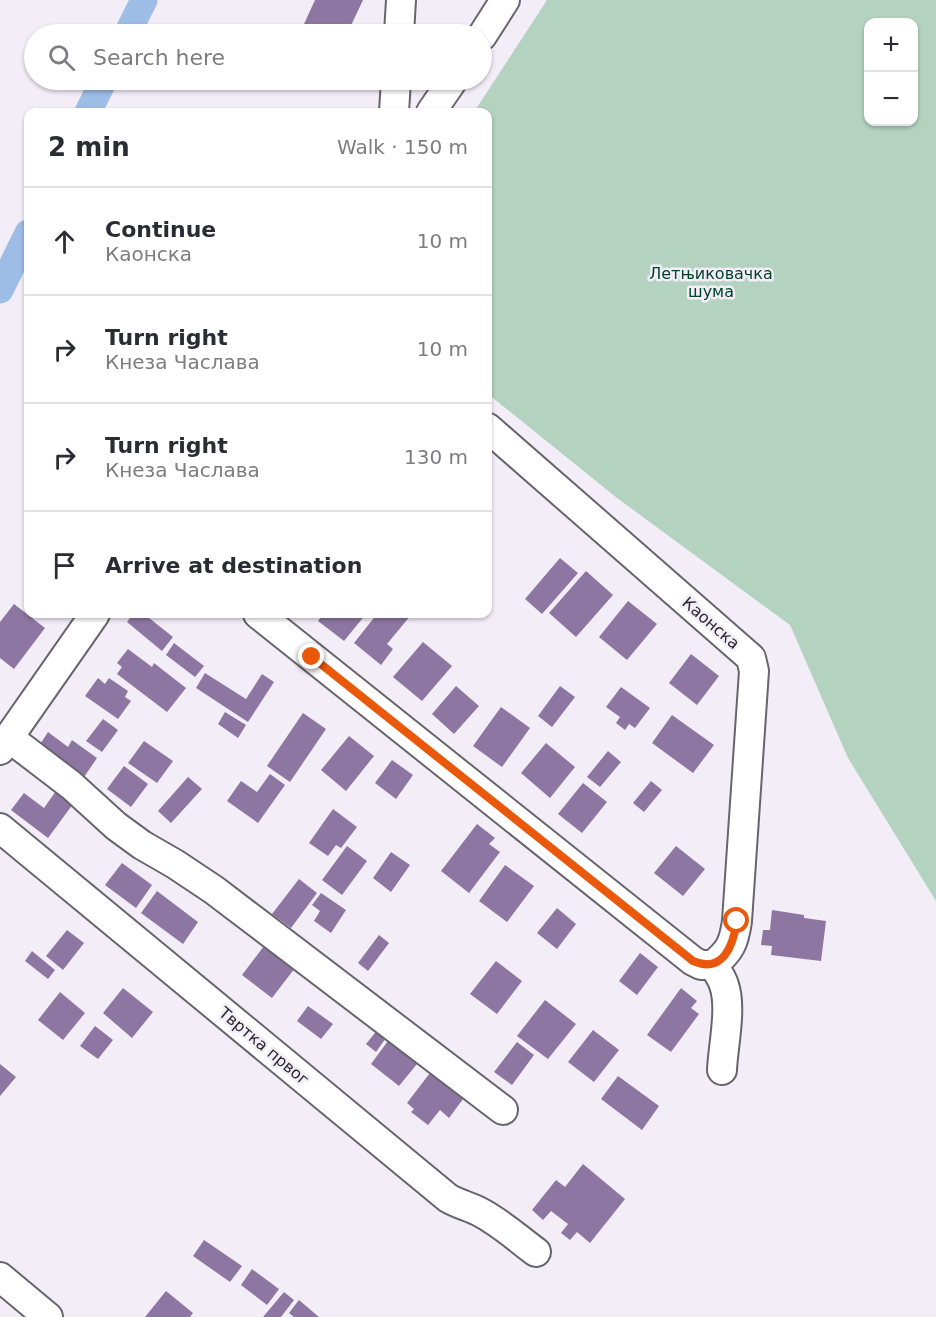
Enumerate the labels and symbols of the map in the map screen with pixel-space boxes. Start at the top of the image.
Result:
park label: Летњиковачка шума [649,264,773,301]
street label: Каонска [678,593,744,653]
route end [298,643,324,669]
route start [723,907,749,933]
street label: Твртка првог [214,1002,313,1089]

